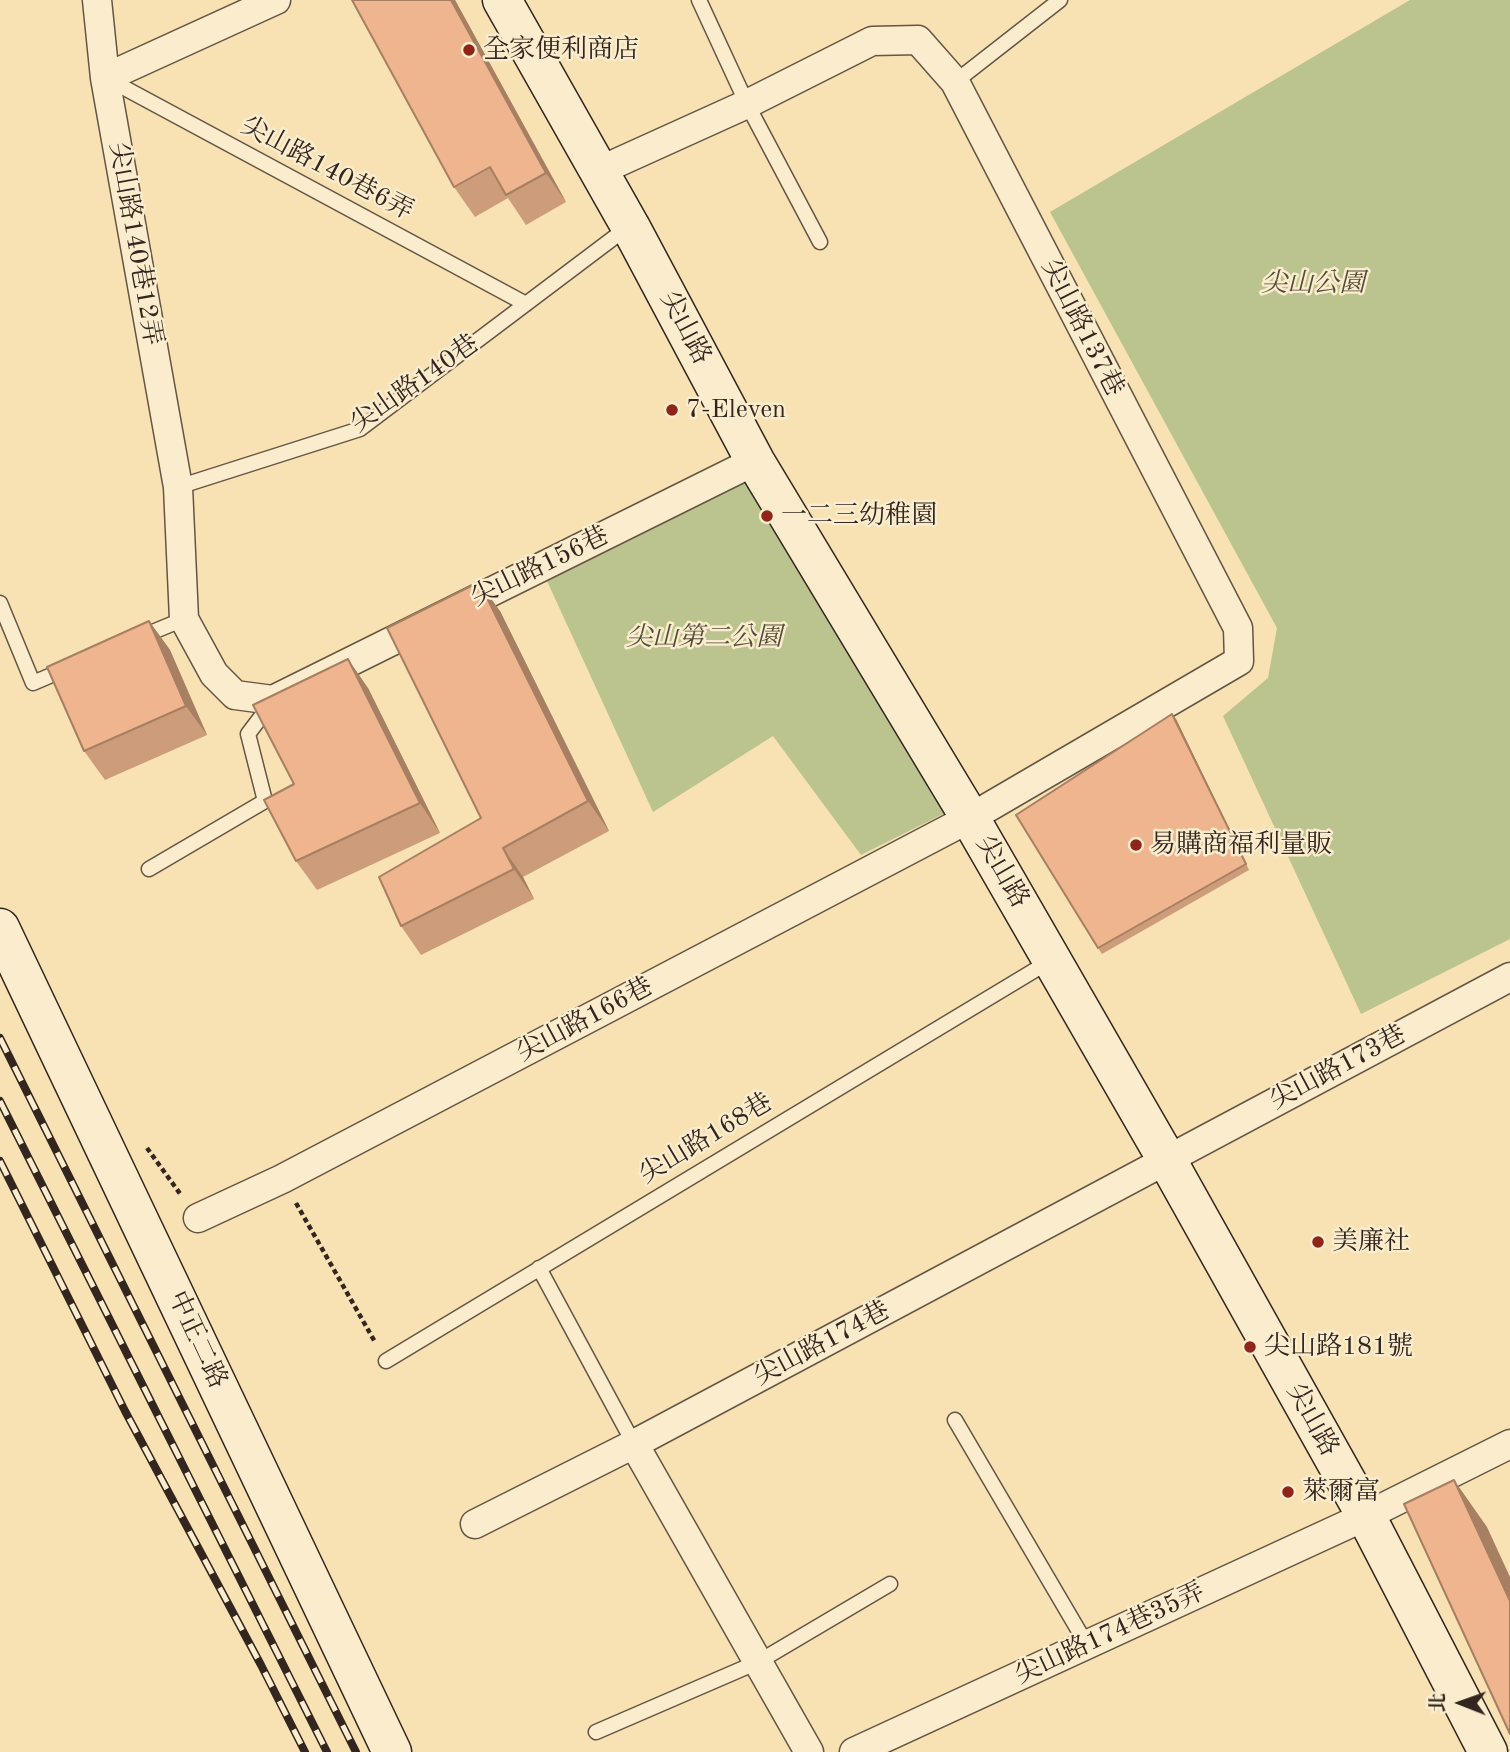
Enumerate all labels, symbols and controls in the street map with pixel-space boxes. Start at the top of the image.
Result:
place label: 全家便利商店 [483,34,639,66]
marker: 全家便利商店 [461,42,477,58]
street label: 尖山路140巷6弄 [236,111,418,227]
street label: 尖山路140巷12弄 [102,140,168,348]
street label: 尖山路137巷 [1034,254,1130,402]
park label: 尖山公園 [1261,268,1365,300]
street label: 尖山路 [653,286,717,370]
street label: 尖山路140巷 [345,328,485,440]
place label: 7-Eleven [686,394,786,426]
marker: 7-Eleven [664,402,680,418]
place label: 一二三幼稚園 [781,500,937,532]
marker: 一二三幼稚園 [759,508,775,524]
street label: 尖山路156巷 [466,520,614,614]
park label: 尖山第二公園 [626,622,782,654]
place label: 易購商福利量販 [1150,829,1332,861]
street label: 尖山路 [969,830,1035,914]
marker: 易購商福利量販 [1128,837,1144,853]
street label: 尖山路166巷 [512,971,658,1069]
street label: 尖山路173巷 [1265,1019,1411,1117]
street label: 尖山路168巷 [634,1087,778,1191]
place label: 美廉社 [1332,1226,1410,1258]
marker: 美廉社 [1310,1234,1326,1250]
street label: 中正二路 [161,1286,233,1394]
street label: 尖山路174巷 [749,1295,895,1393]
place label: 尖山路181號 [1264,1331,1413,1363]
marker: 尖山路181號 [1242,1339,1258,1355]
street label: 尖山路 [1279,1378,1345,1462]
place label: 萊爾富 [1302,1476,1380,1508]
marker: 萊爾富 [1280,1484,1296,1500]
street label: 尖山路174巷35弄 [1010,1576,1210,1692]
north arrow [1426,1668,1496,1738]
text: 北 [1430,1693,1449,1712]

